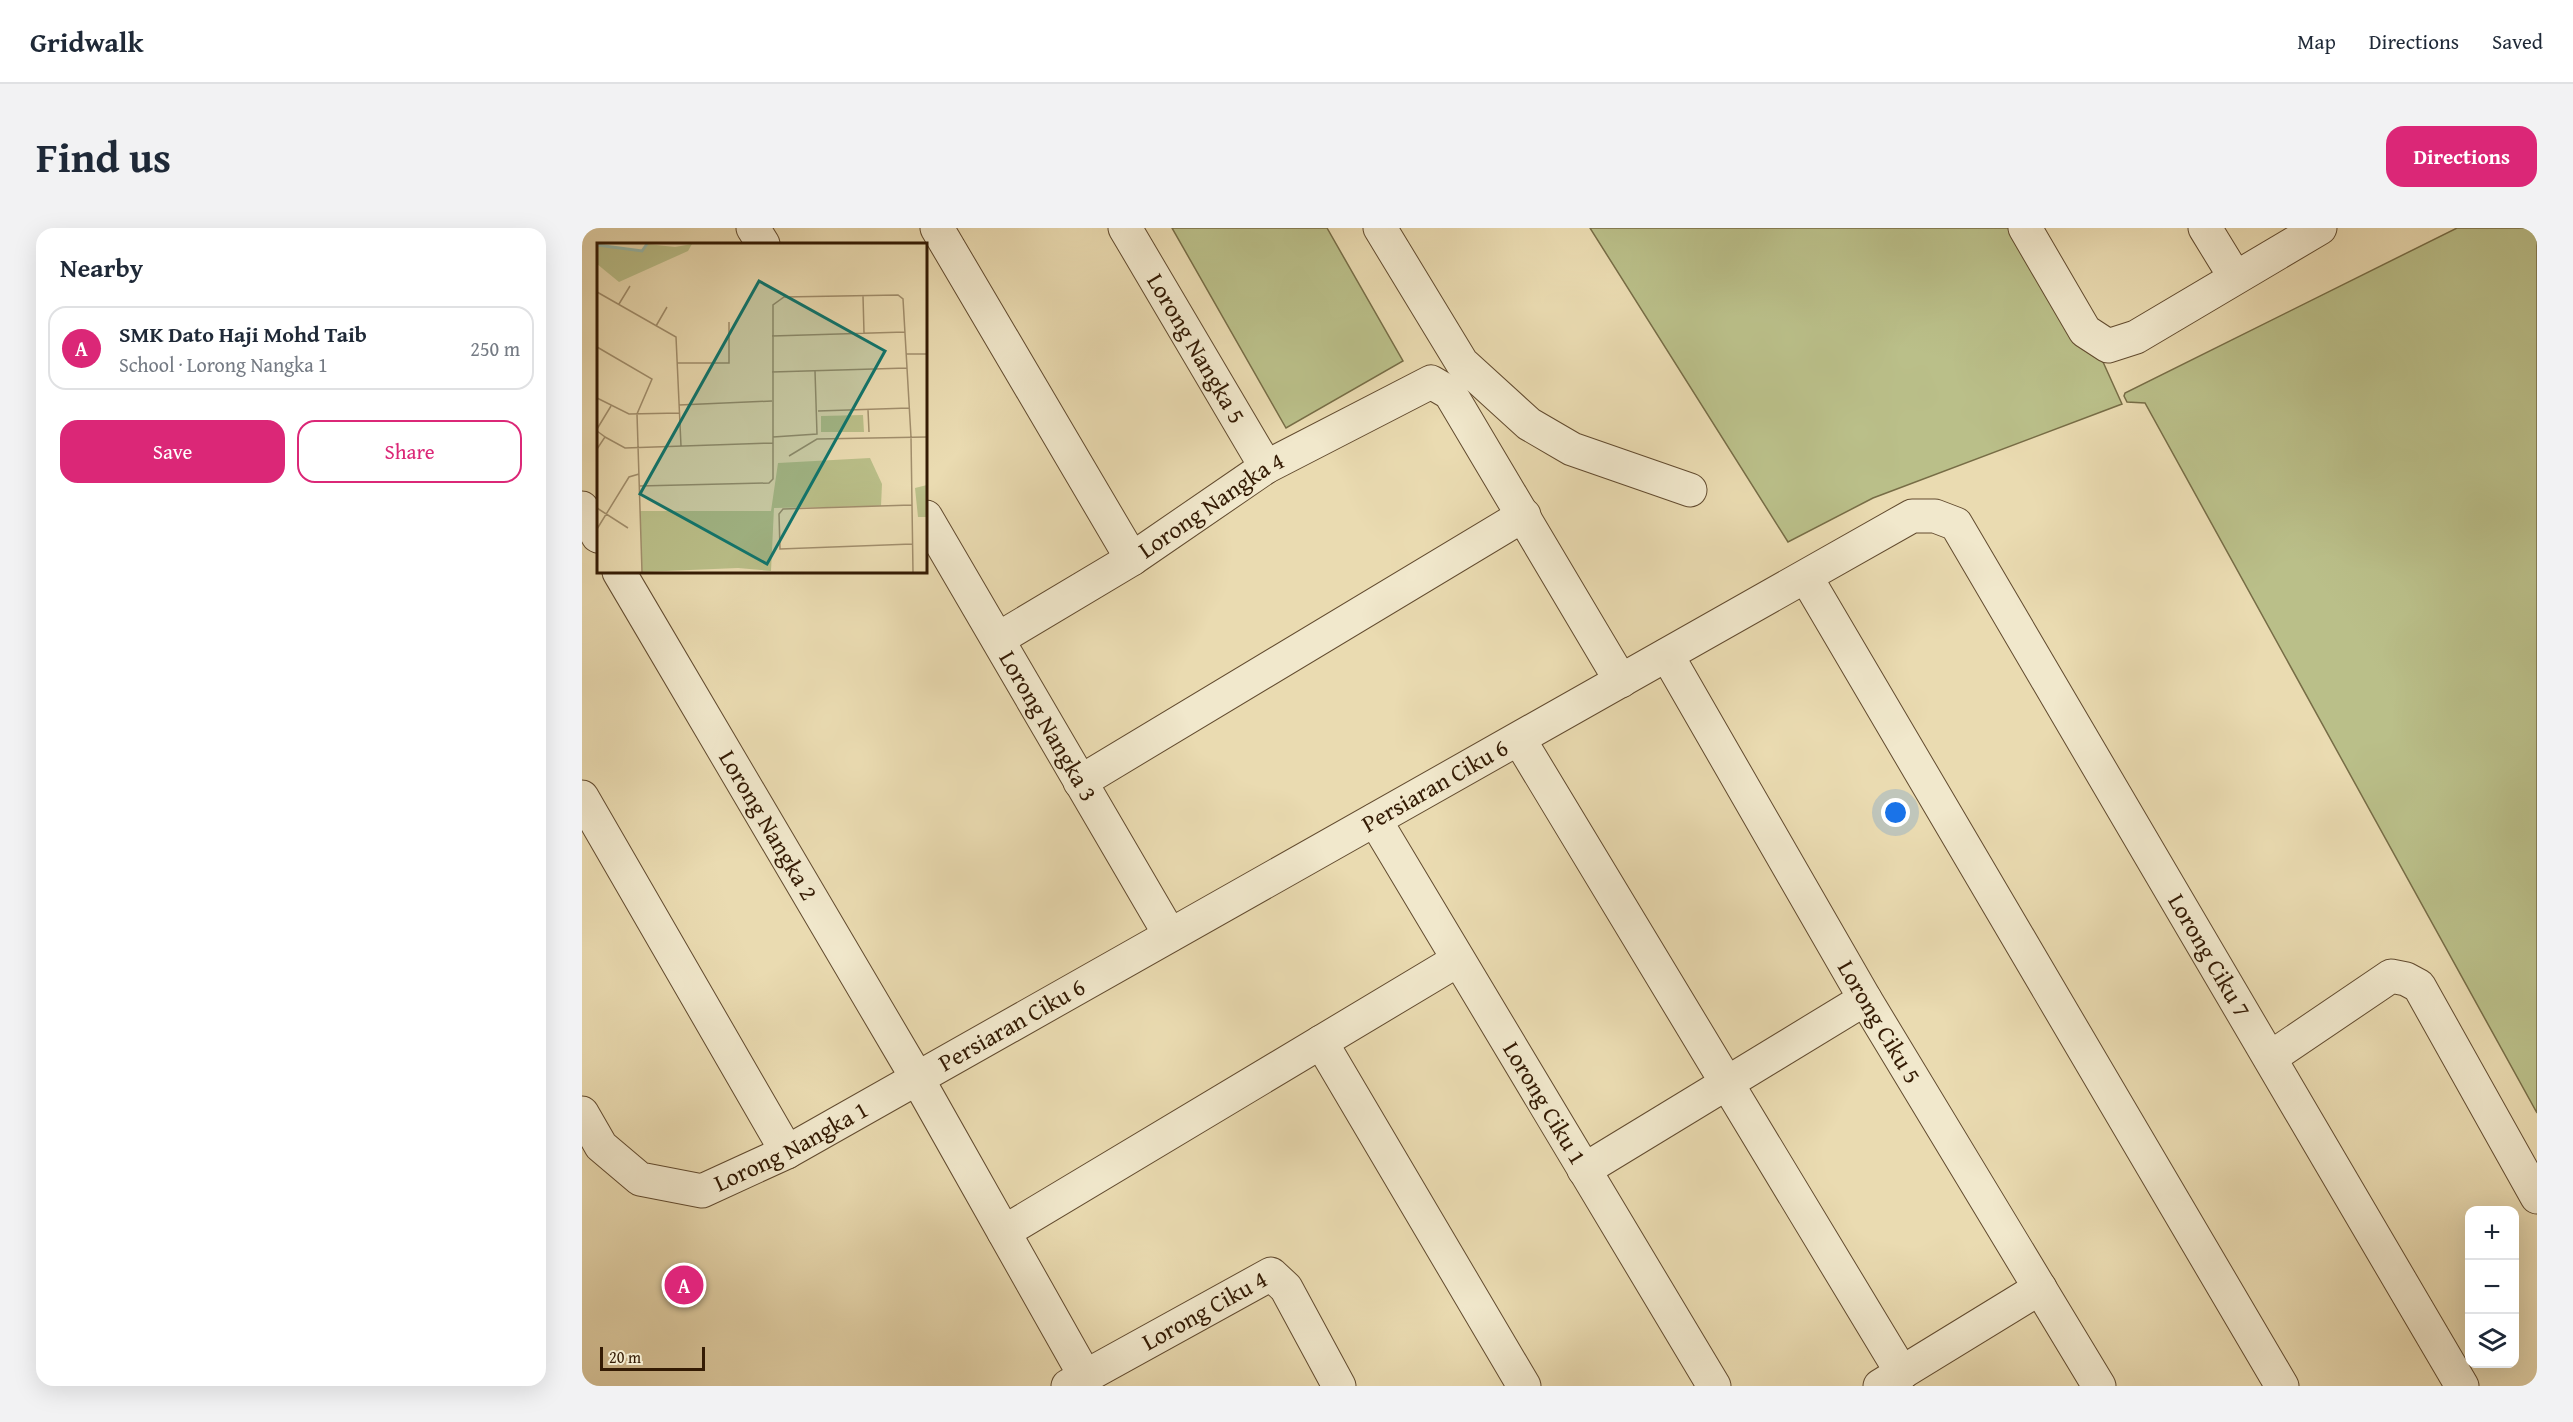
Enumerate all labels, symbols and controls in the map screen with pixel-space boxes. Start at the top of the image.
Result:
text: Gridwalk [30,21,143,62]
text: Map [2297,26,2336,57]
text: Directions [2369,26,2459,57]
text: Saved [2492,26,2543,57]
text: Find us [36,126,171,187]
button: Directions [2386,126,2537,187]
inset map [597,243,927,573]
text: Nearby [60,248,143,287]
street label: Lorong Nangka 5 [1138,267,1255,430]
text: SMK Dato Haji Mohd Taib [119,318,367,350]
text: A [75,334,88,363]
text: 250 m [470,334,520,363]
text: School · Lorong Nangka 1 [119,350,328,379]
button: Save [60,420,285,483]
button: Share [297,420,522,483]
street label: Lorong Nangka 4 [1131,443,1290,567]
street label: Lorong Nangka 3 [991,644,1106,808]
street label: Persiaran Ciku 6 [1355,730,1514,841]
street label: Lorong Nangka 2 [711,743,827,907]
your location [1881,798,1910,827]
street label: Lorong Ciku 7 [2160,887,2260,1024]
street label: Lorong Ciku 5 [1829,954,1930,1090]
street label: Persiaran Ciku 6 [932,969,1091,1080]
street label: Lorong Ciku 1 [1494,1035,1596,1171]
street label: Lorong Nangka 1 [708,1092,874,1200]
map controls [2465,1206,2519,1368]
button: + [2465,1206,2519,1260]
button: − [2465,1260,2519,1314]
street label: Lorong Ciku 4 [1135,1261,1273,1359]
pin: A [664,1262,704,1308]
button: layers [2465,1314,2519,1368]
scale bar [600,1344,705,1372]
text: 20 m [609,1345,641,1369]

